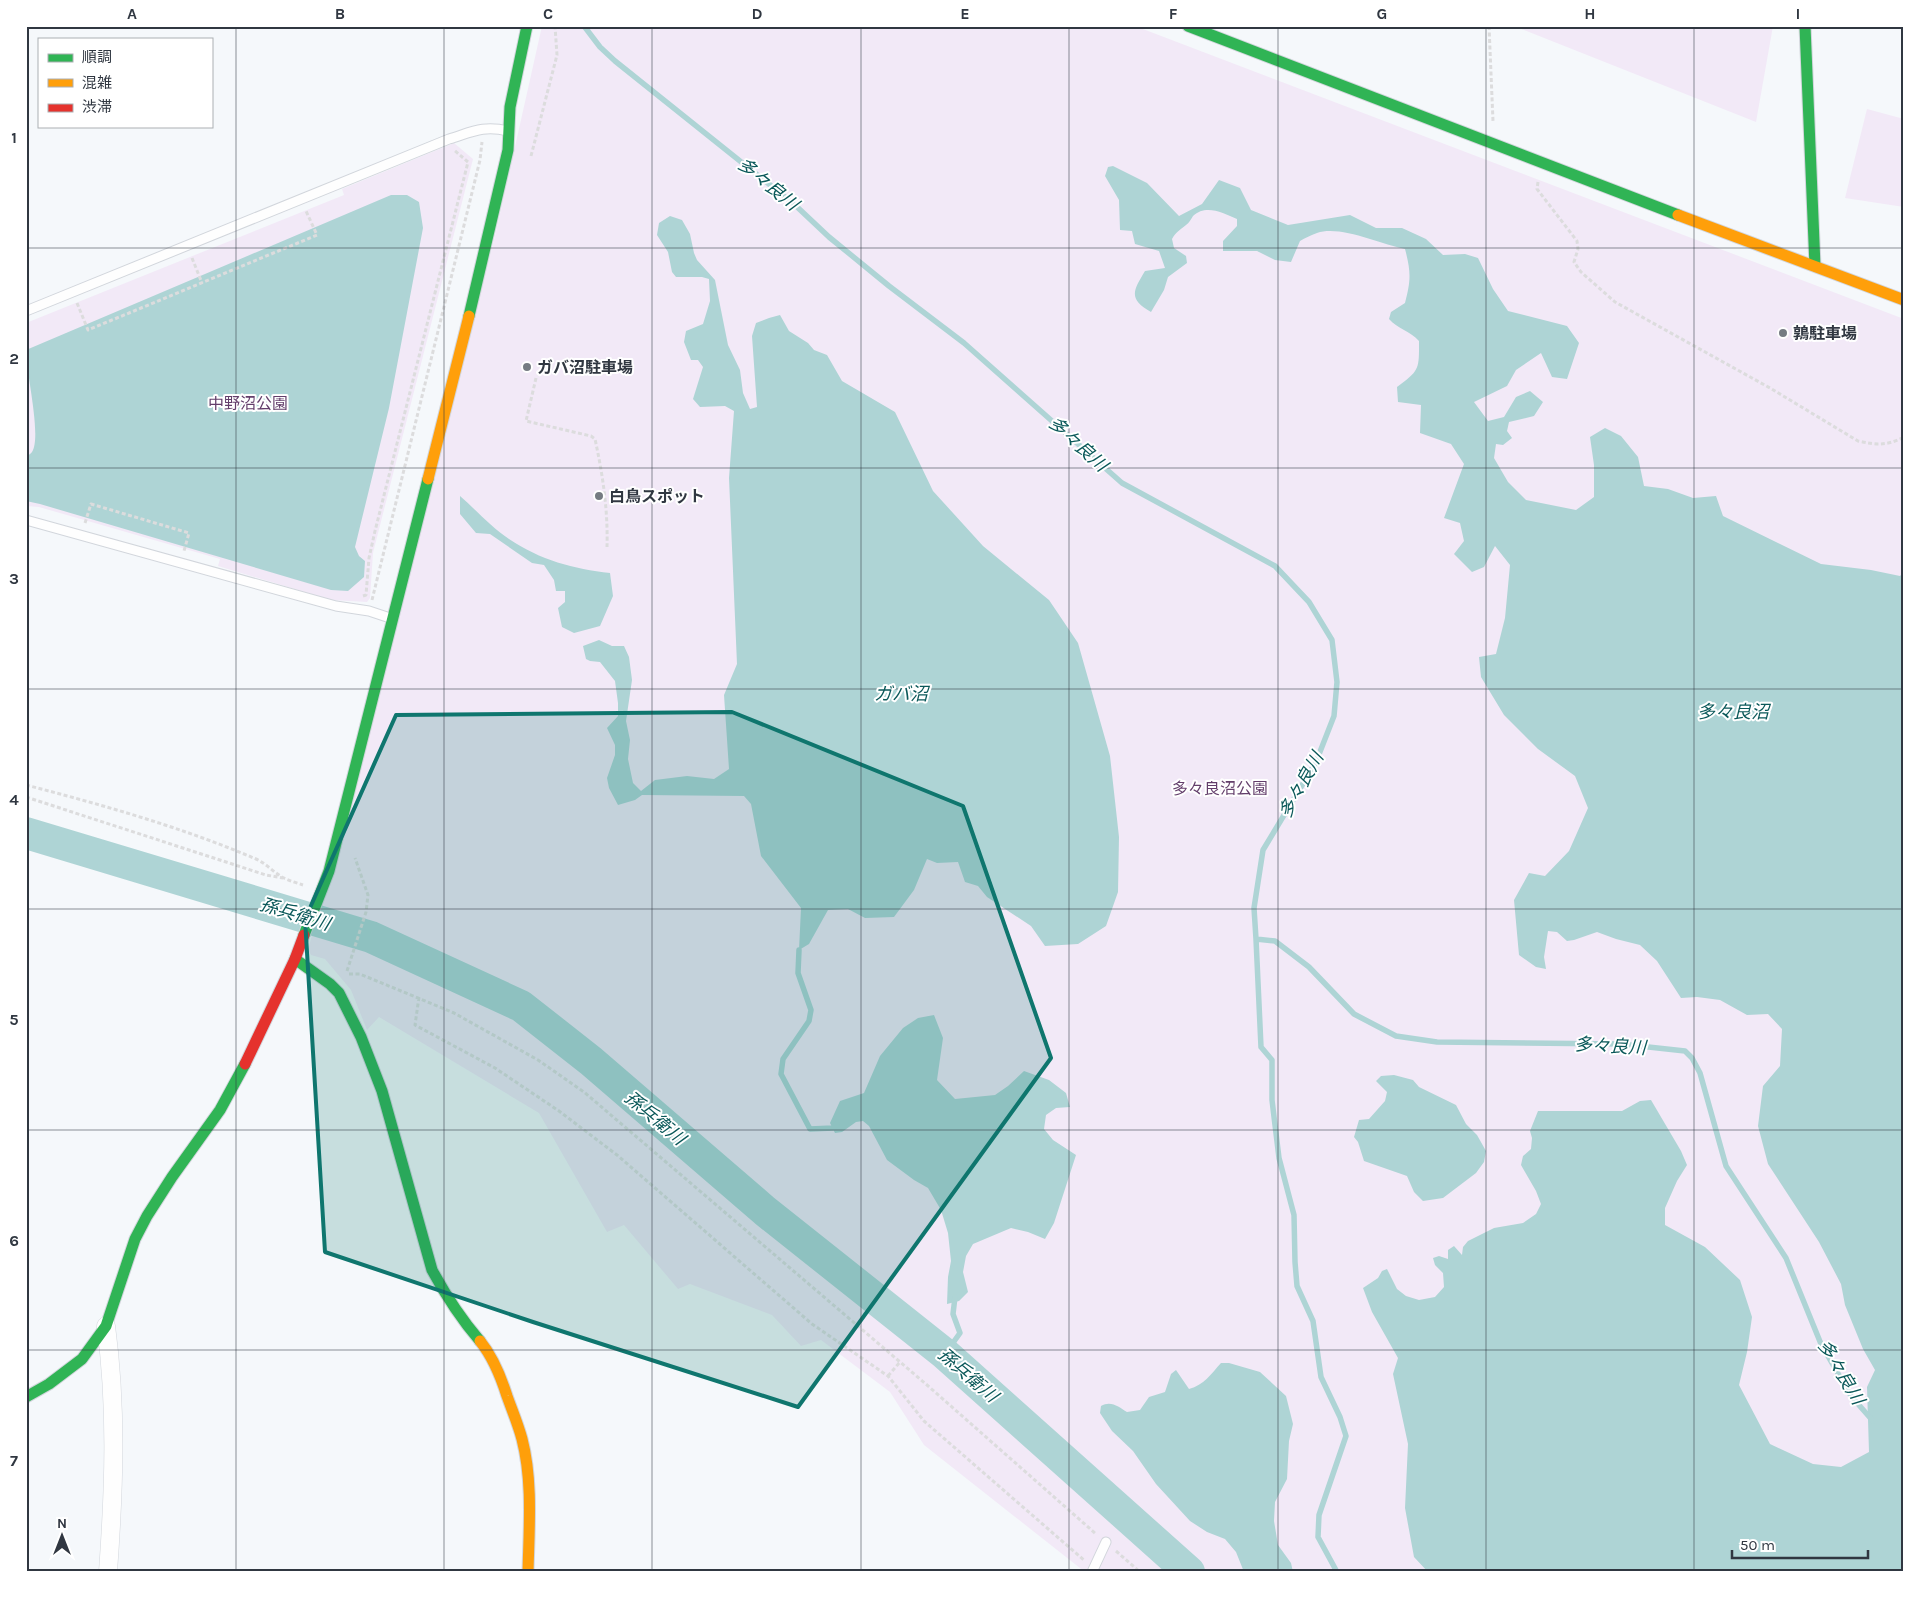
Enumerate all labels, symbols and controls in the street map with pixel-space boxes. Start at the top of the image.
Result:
text: A [127,4,137,23]
text: B [335,4,345,23]
text: C [543,4,553,23]
text: D [752,4,763,23]
text: E [960,4,970,23]
text: F [1169,4,1178,23]
text: G [1377,4,1387,23]
text: H [1584,4,1596,23]
text: I [1796,4,1800,23]
legend [38,38,212,128]
text: 順調 [82,48,112,66]
text: 混雑 [82,74,112,92]
text: 渋滞 [82,98,112,116]
text: 1 [11,128,17,147]
water label: 多々良川 [733,153,804,216]
place label: 鶉駐車場 [1793,324,1857,343]
marker: 鶉駐車場 [1777,327,1789,339]
text: 2 [9,349,19,368]
place label: ガバ沼駐車場 [537,358,633,377]
marker: ガバ沼駐車場 [521,361,533,373]
park label: 中野沼公園 [208,394,288,413]
water label: 多々良川 [1044,412,1114,478]
place label: 白鳥スポット [609,487,705,506]
marker: 白鳥スポット [593,490,605,502]
text: 3 [9,569,19,588]
water label: ガバ沼 [874,683,931,705]
water label: 多々良沼 [1697,701,1772,723]
water label: 多々良川 [1274,746,1329,822]
park label: 多々良沼公園 [1172,779,1268,798]
text: 4 [9,790,19,809]
water label: 孫兵衛川 [257,893,335,936]
text: 5 [9,1010,19,1029]
water label: 多々良川 [1573,1033,1649,1059]
water label: 孫兵衛川 [620,1086,691,1151]
text: 6 [9,1231,19,1250]
water label: 多々良川 [1813,1335,1870,1410]
water label: 孫兵衛川 [934,1343,1004,1408]
text: 7 [10,1451,18,1470]
north arrow [38,1510,88,1560]
text: N [57,1515,67,1532]
scale bar [1732,1528,1869,1560]
text: 50 m [1740,1536,1775,1554]

